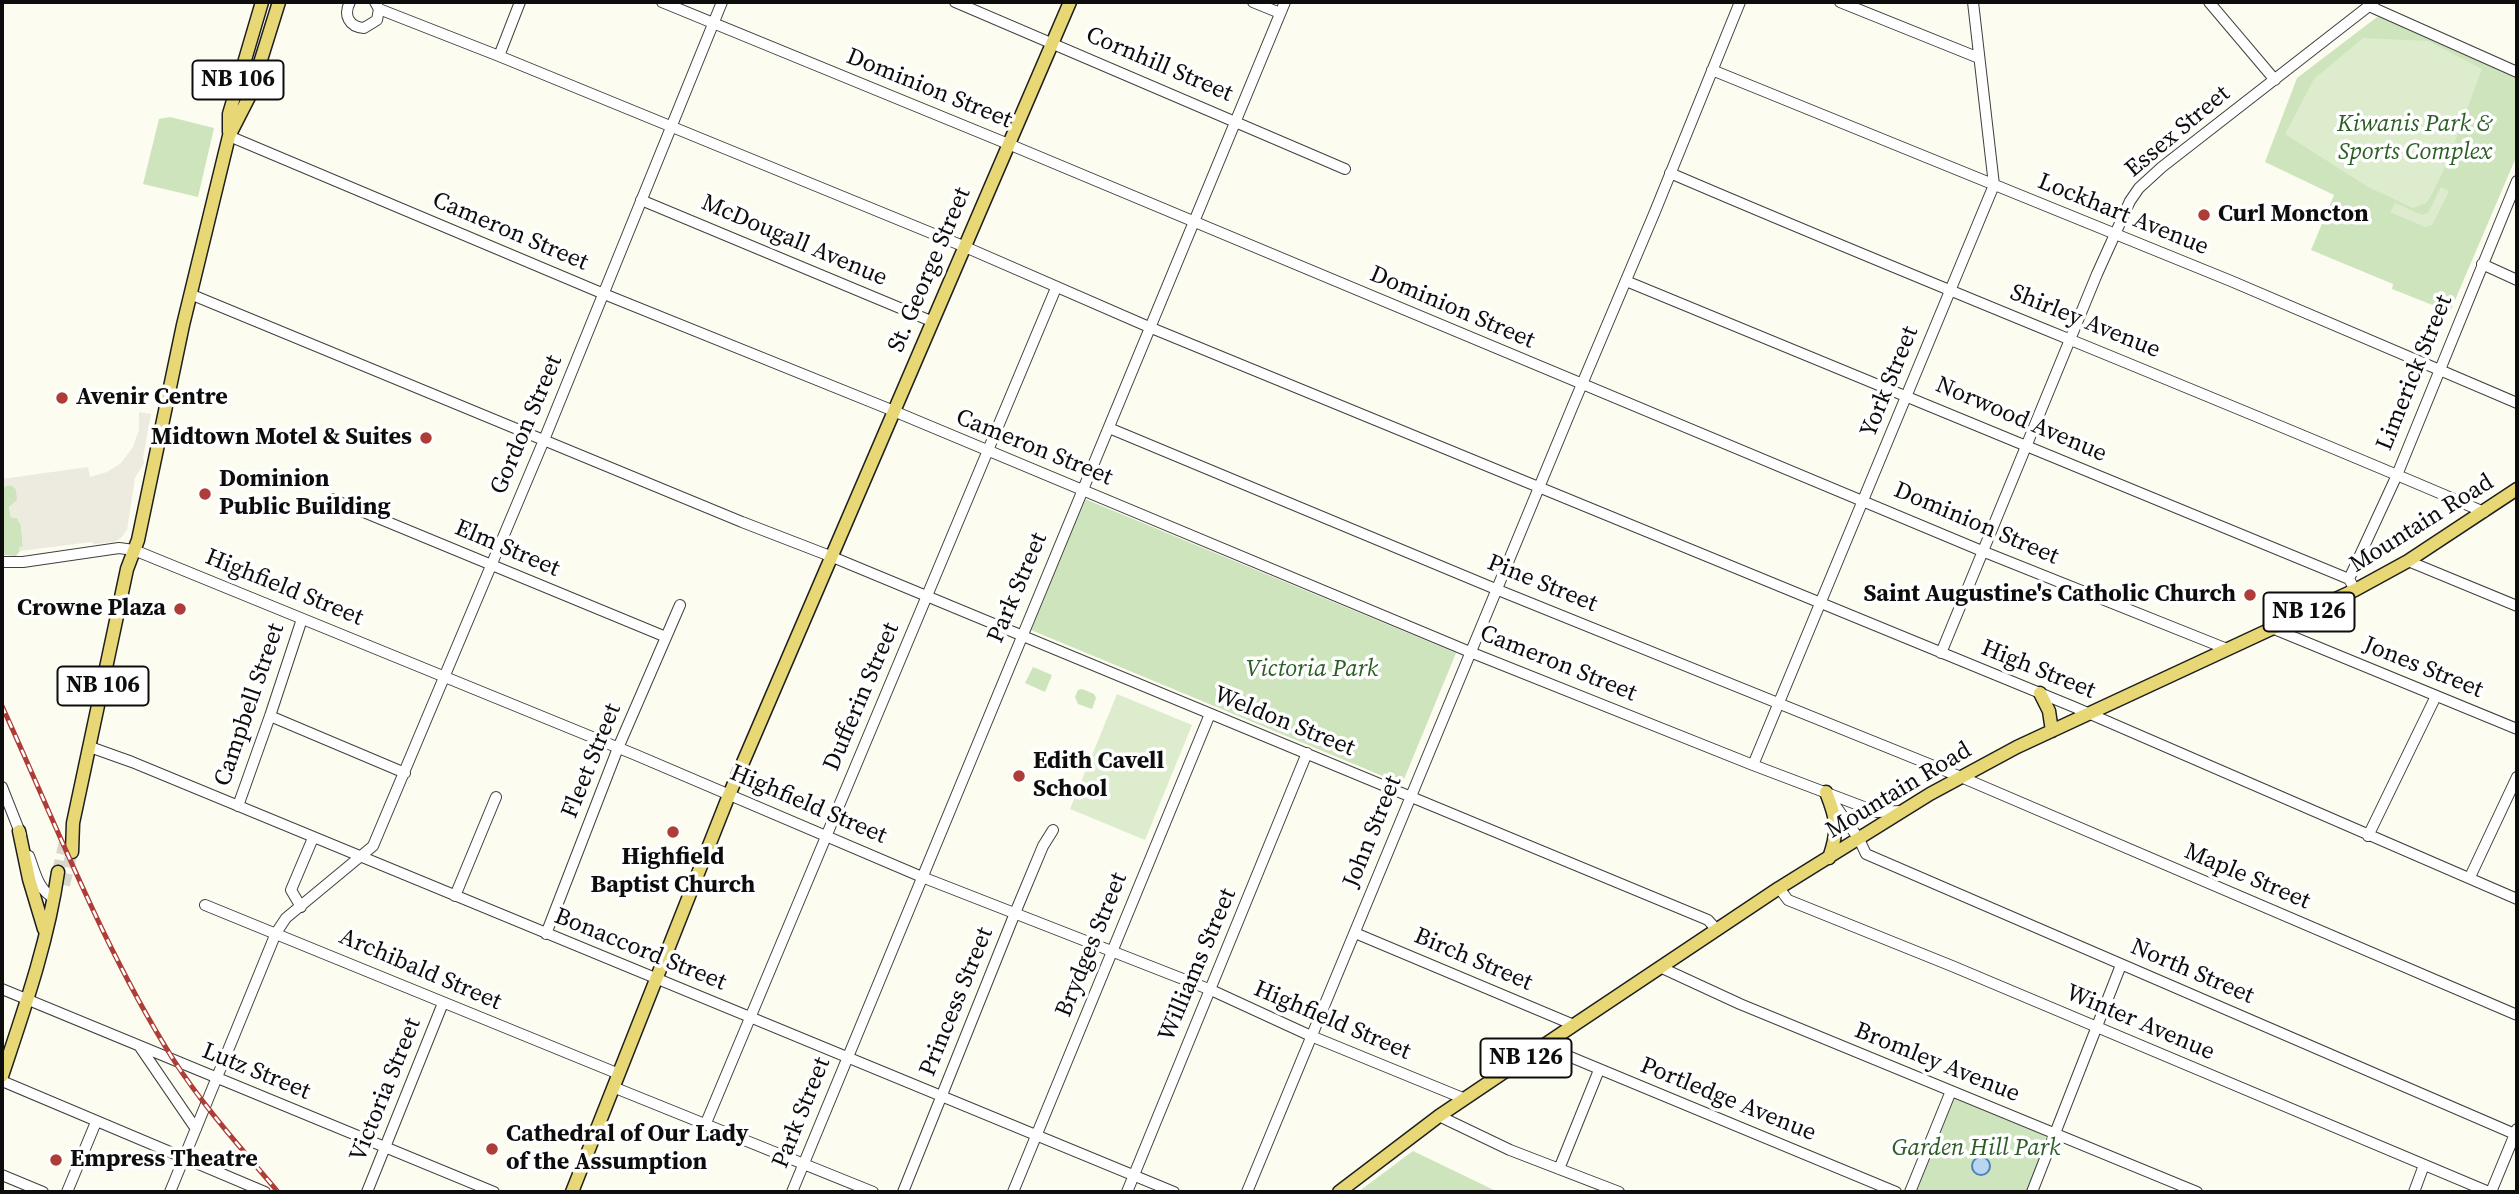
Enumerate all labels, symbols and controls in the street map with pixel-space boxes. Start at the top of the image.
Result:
street label: Cornhill Street [1081,21,1237,109]
street label: Dominion Street [842,43,1016,135]
road number: NB 106 [192,60,284,100]
street label: Essex Street [2120,80,2236,184]
park label: Kiwanis Park & Sports Complex [2337,111,2493,167]
street label: Lockhart Avenue [2034,168,2212,262]
street label: St. George Street [882,183,978,357]
street label: Cameron Street [428,186,592,278]
street label: McDougall Avenue [697,189,891,293]
place label: Curl Moncton [2218,201,2369,229]
marker: Curl Moncton [2196,207,2212,223]
street label: Dominion Street [1365,260,1539,356]
street label: Shirley Avenue [2006,279,2164,365]
street label: Limerick Street [2371,291,2459,455]
street label: York Street [1855,322,1925,442]
street label: Gordon Street [485,351,569,499]
street label: Norwood Avenue [1931,371,2111,469]
place label: Avenir Centre [76,384,228,412]
marker: Avenir Centre [54,390,70,406]
street label: Cameron Street [951,403,1117,493]
place label: Midtown Motel & Suites [151,424,412,452]
marker: Midtown Motel & Suites [418,430,434,446]
place label: Dominion Public Building [219,466,390,522]
street label: Mountain Road [2345,468,2499,580]
street label: Dominion Street [1889,476,2063,572]
marker: Dominion Public Building [197,486,213,502]
street label: Elm Street [450,514,564,584]
street label: Park Street [982,529,1054,647]
street label: Highfield Street [201,543,367,633]
street label: Pine Street [1483,549,1601,619]
place label: Saint Augustine's Catholic Church [1863,581,2236,609]
marker: Saint Augustine's Catholic Church [2242,587,2258,603]
road number: NB 126 [2264,592,2354,632]
place label: Crowne Plaza [17,595,166,623]
marker: Crowne Plaza [172,601,188,617]
street label: Dufferin Street [818,619,906,775]
street label: Cameron Street [1475,619,1641,709]
street label: Campbell Street [209,620,291,790]
street label: Jones Street [2359,631,2487,705]
street label: High Street [1977,634,2099,706]
park label: Victoria Park [1246,656,1378,684]
road number: NB 106 [57,666,148,706]
street label: Weldon Street [1209,681,1359,763]
street label: Fleet Street [556,700,628,822]
street label: Mountain Road [1821,736,1977,846]
place label: Edith Cavell School [1033,748,1164,804]
street label: Highfield Street [725,759,891,851]
marker: Edith Cavell School [1011,768,1027,784]
street label: John Street [1338,772,1408,892]
marker: Highfield Baptist Church [665,824,681,840]
street label: Maple Street [2180,838,2314,916]
place label: Highfield Baptist Church [591,844,755,900]
street label: Brydges Street [1050,869,1134,1021]
street label: Williams Street [1153,884,1243,1046]
street label: Bonaccord Street [550,902,730,998]
street label: Birch Street [1410,922,1536,998]
street label: Archibald Street [335,923,505,1017]
street label: Princess Street [914,923,1000,1081]
street label: North Street [2126,933,2258,1011]
street label: Highfield Street [1249,975,1415,1067]
street label: Winter Avenue [2061,979,2219,1067]
street label: Victoria Street [344,1014,428,1166]
street label: Bromley Avenue [1850,1017,2024,1109]
street label: Lutz Street [198,1037,314,1107]
road number: NB 126 [1480,1038,1572,1078]
street label: Portledge Avenue [1636,1052,1820,1148]
street label: Park Street [767,1053,837,1173]
place label: Cathedral of Our Lady of the Assumption [506,1121,749,1177]
park label: Garden Hill Park [1892,1135,2060,1163]
marker: Cathedral of Our Lady of the Assumption [484,1141,500,1157]
place label: Empress Theatre [70,1146,258,1174]
marker: Empress Theatre [48,1152,64,1168]

